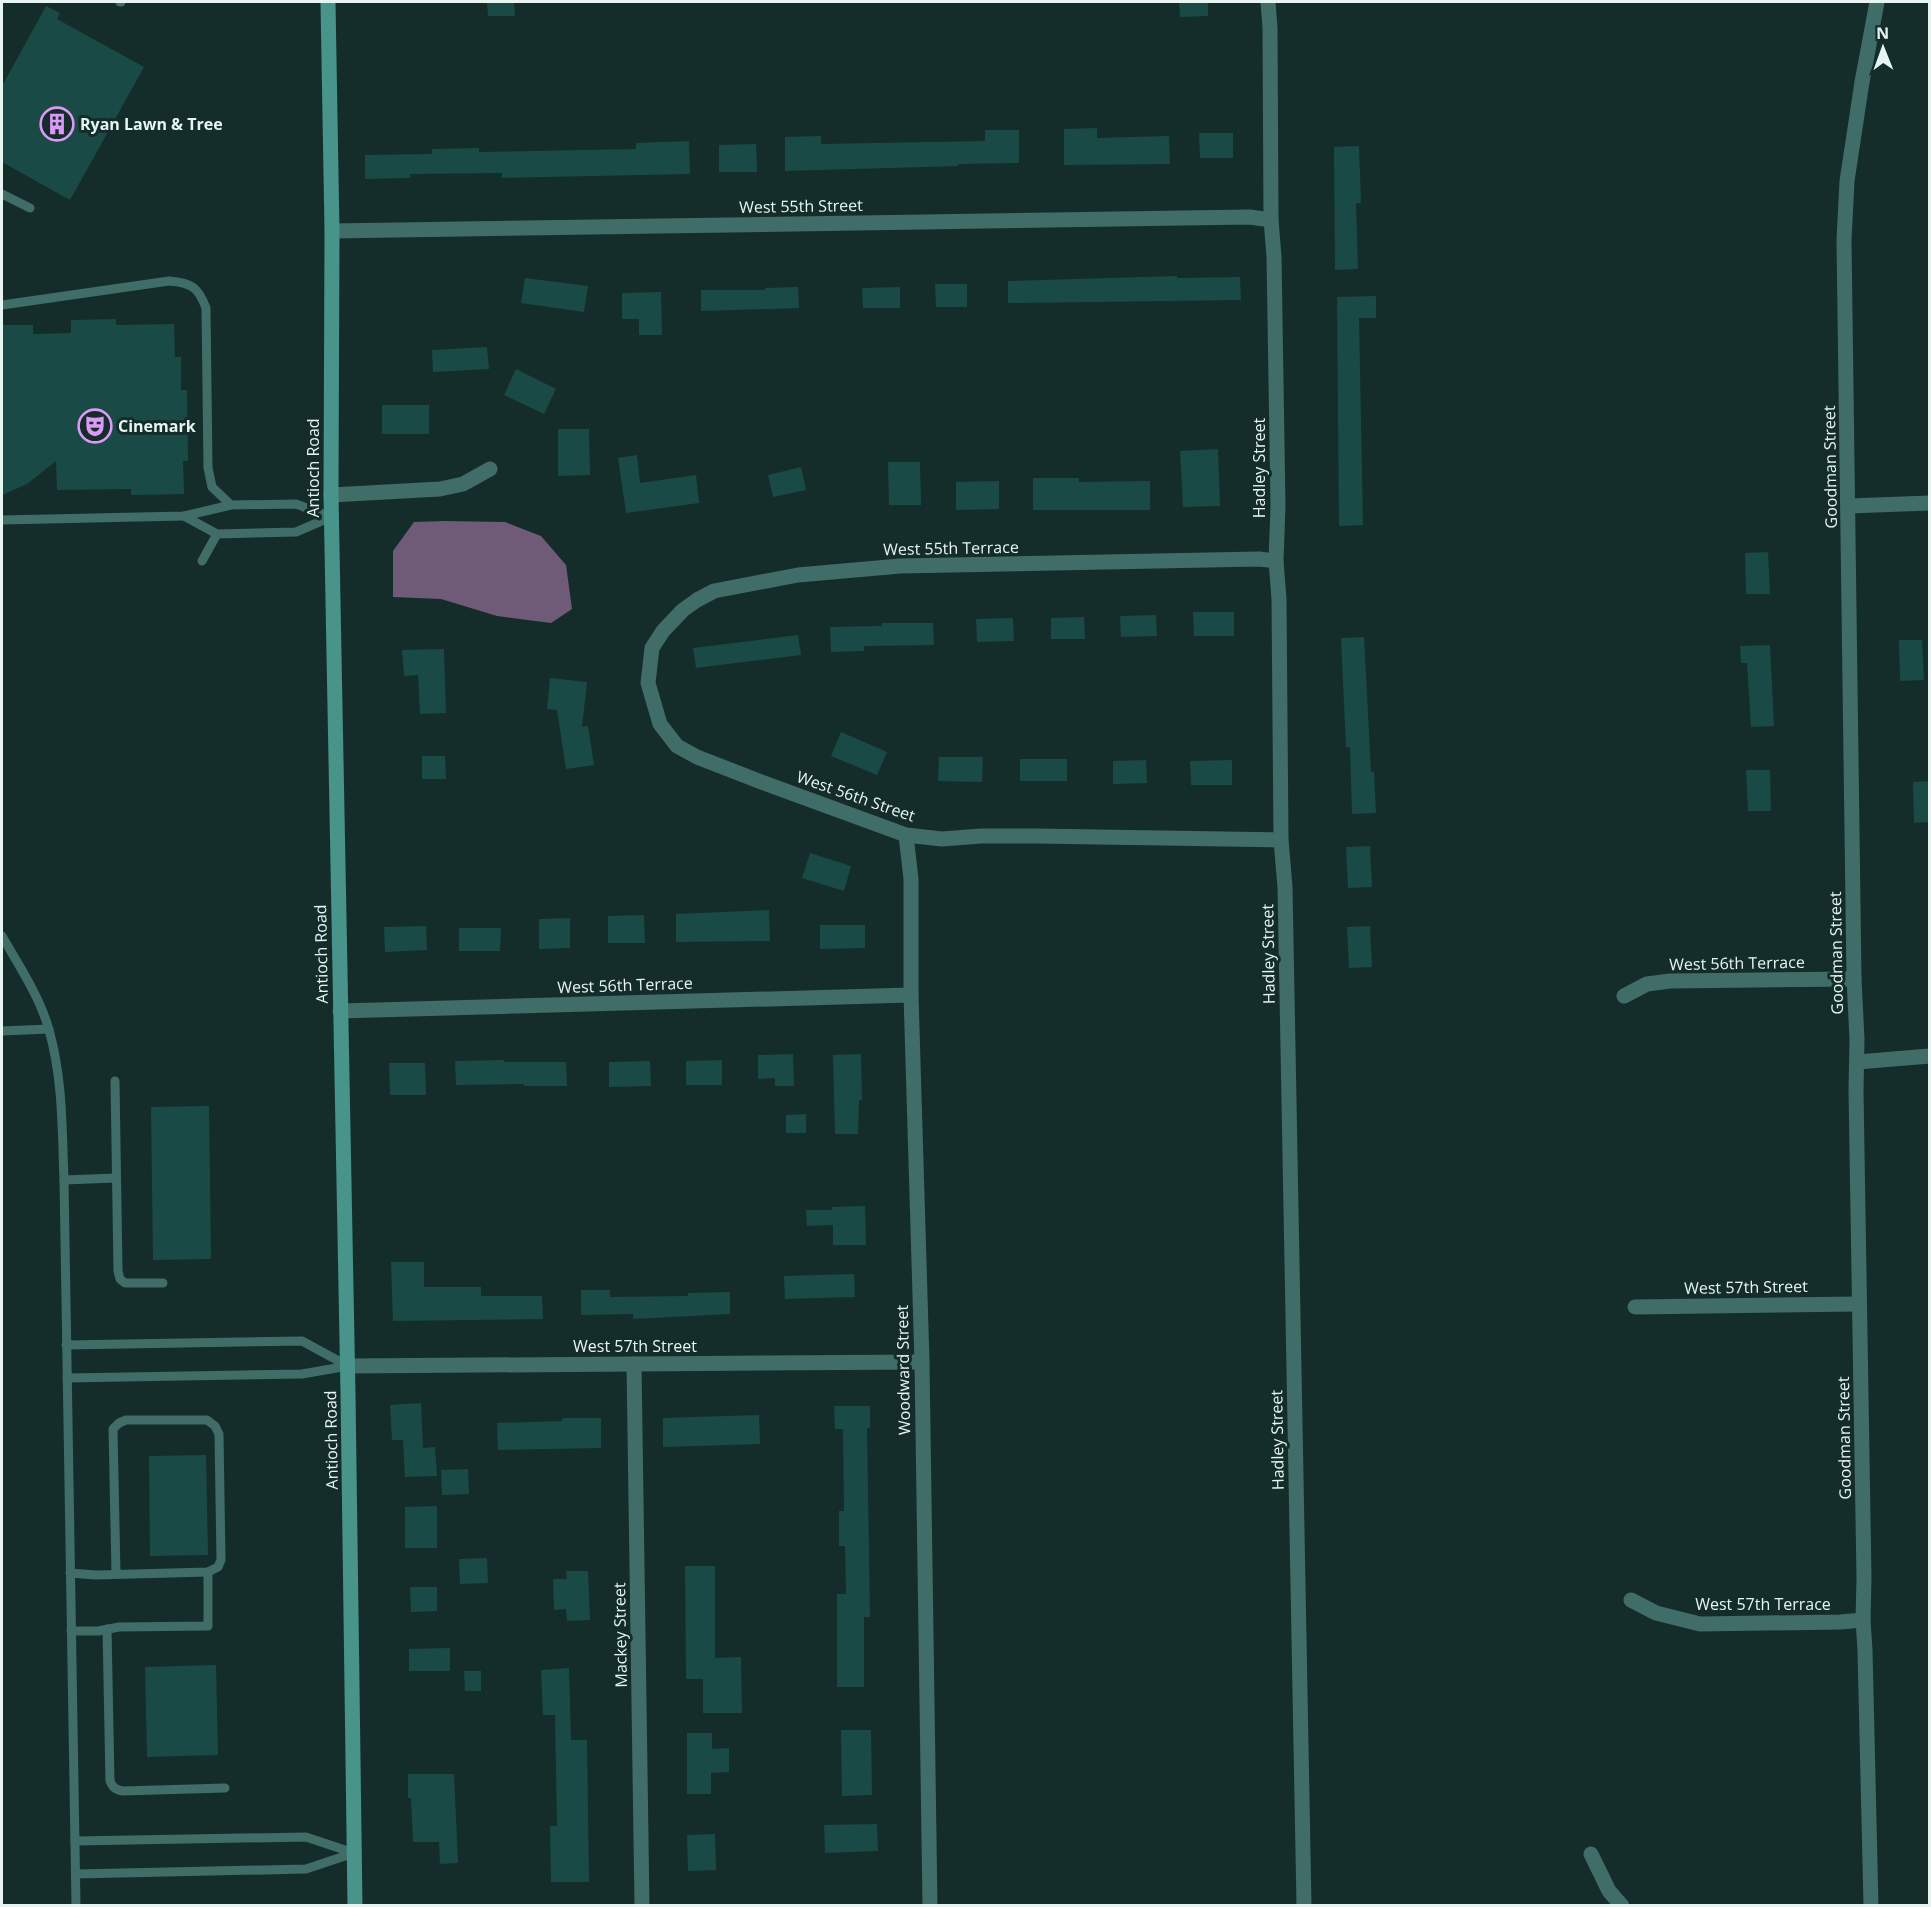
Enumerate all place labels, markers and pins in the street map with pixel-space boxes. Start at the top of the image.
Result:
building icon: Ryan Lawn & Tree [39,106,75,142]
place label: Ryan Lawn & Tree [80,113,223,135]
theatre icon: Cinemark [77,408,113,444]
place label: Cinemark [118,415,196,437]

